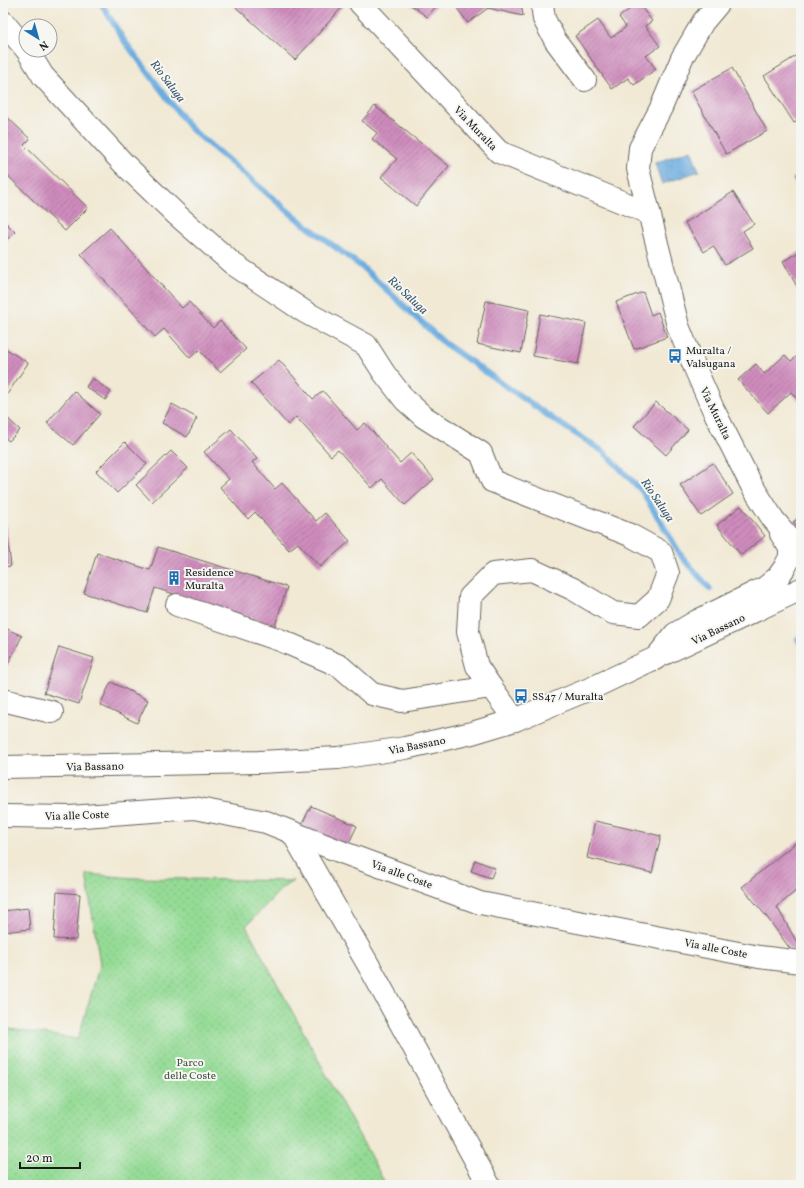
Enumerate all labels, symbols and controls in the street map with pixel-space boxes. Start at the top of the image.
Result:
north arrow [18,18,58,58]
text: N [35,36,51,53]
water label: Rio Saluga [146,57,189,106]
street label: Via Muralta [450,103,500,155]
water label: Rio Saluga [384,273,431,319]
place label: Muralta / Valsugana [686,344,736,372]
bus stop icon: Muralta / Valsugana [667,348,683,364]
street label: Via Muralta [695,385,734,443]
water label: Rio Saluga [637,476,678,526]
place label: Residence Muralta [185,566,234,594]
building icon: Residence Muralta [166,570,182,586]
street label: Via Bassano [689,611,748,650]
bus stop icon: SS47 / Muralta [513,688,529,704]
place label: SS47 / Muralta [532,690,604,705]
street label: Via Bassano [388,734,447,759]
street label: Via Bassano [66,759,124,776]
street label: Via alle Coste [45,808,109,825]
street label: Via alle Coste [369,857,434,893]
street label: Via alle Coste [683,936,749,963]
park label: Parco delle Coste [164,1056,216,1084]
scale bar [20,1144,80,1170]
text: 20 m [26,1151,53,1167]

